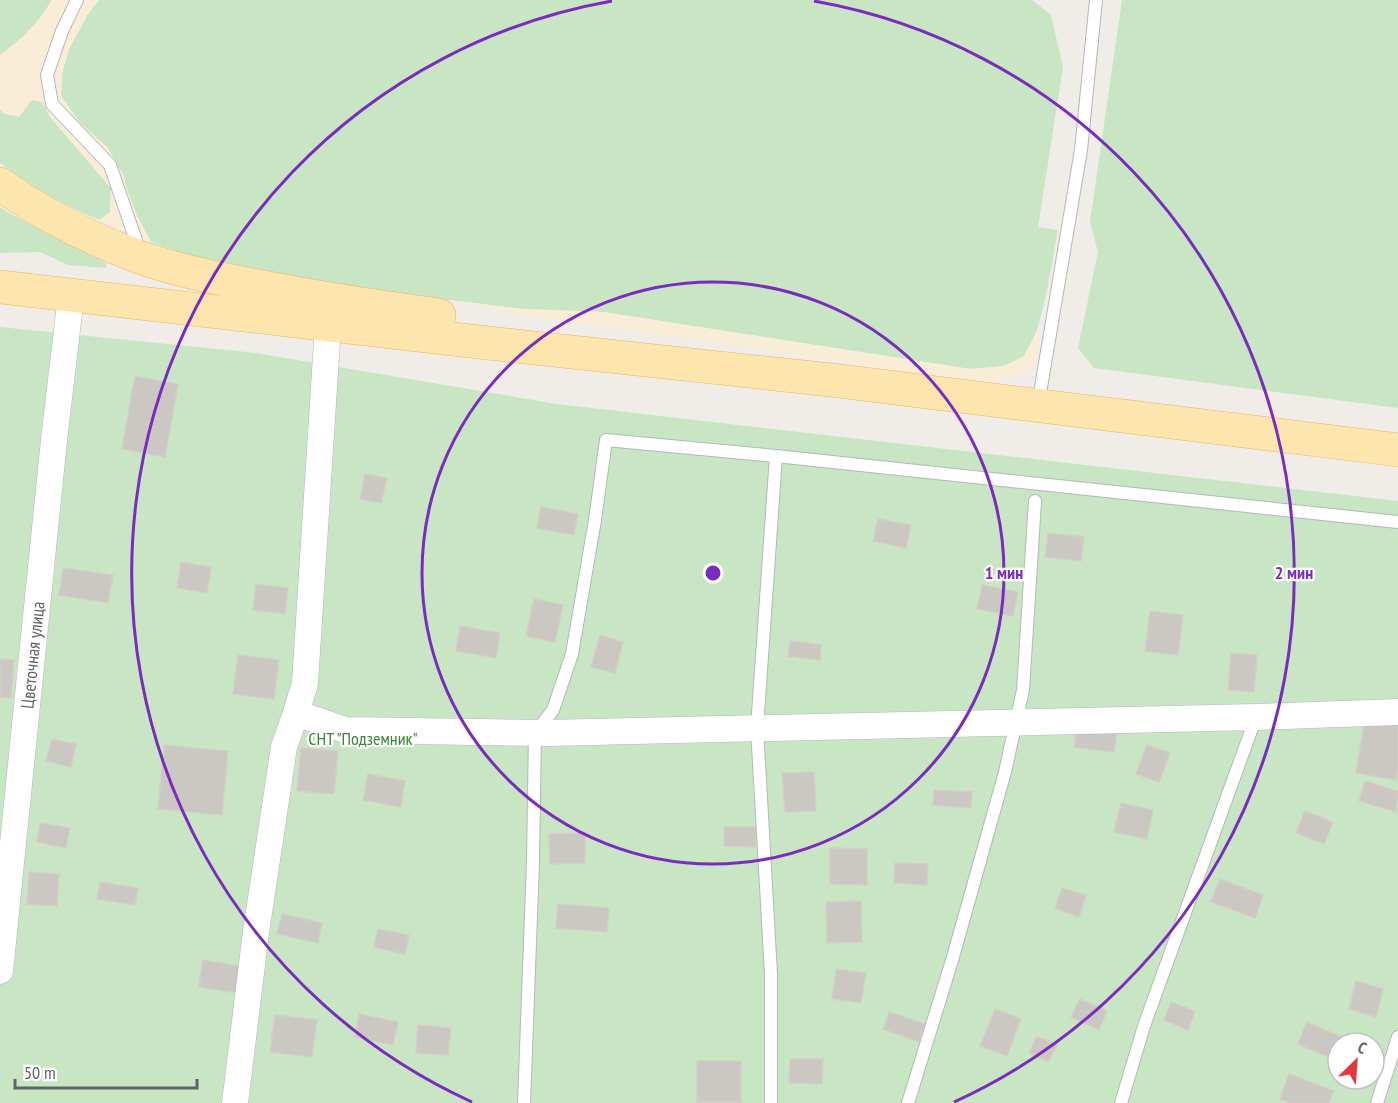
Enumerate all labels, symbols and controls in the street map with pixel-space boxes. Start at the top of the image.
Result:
text: 1 мин [985,561,1023,584]
text: 2 мин [1275,561,1313,584]
centre of rings [703,563,723,583]
street label: Цветочная улица [15,600,50,710]
park label: СНТ "Подземник" [308,727,418,750]
north arrow [1326,1031,1386,1091]
text: С [1355,1037,1371,1058]
scale bar [15,1052,196,1090]
text: 50 m [24,1061,56,1084]

